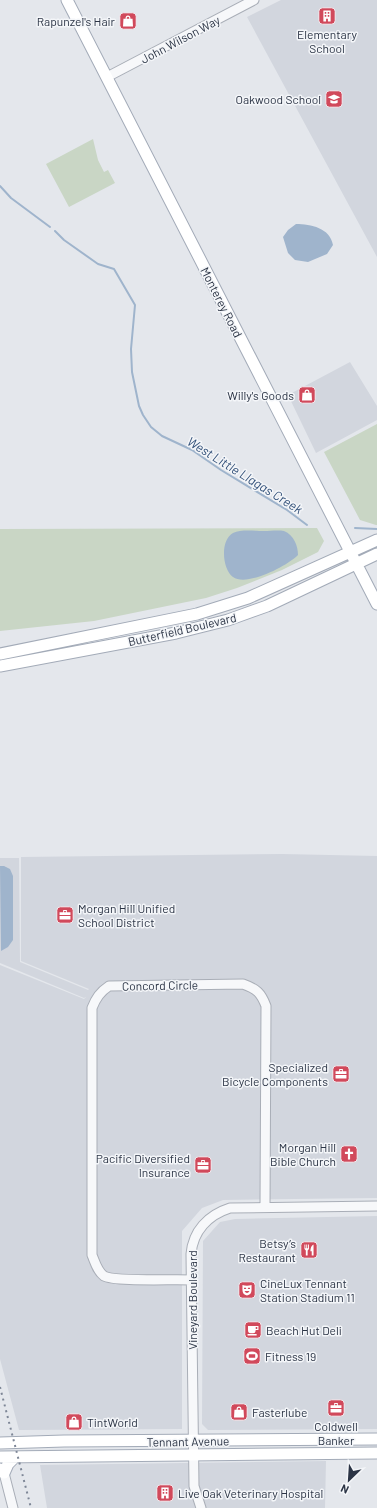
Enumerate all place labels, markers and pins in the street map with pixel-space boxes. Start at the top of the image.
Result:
building icon: Elementary School [317,6,337,26]
shop icon: Rapunzel's Hair [118,11,138,31]
place label: Rapunzel's Hair [37,14,116,28]
place label: Elementary School [297,27,357,55]
school or university icon: Oakwood School [324,89,344,109]
place label: Oakwood School [236,92,321,106]
shop icon: Willy's Goods [297,385,317,405]
place label: Willy's Goods [227,388,294,402]
place label: Morgan Hill Unified School District [78,901,175,929]
office icon: Morgan Hill Unified School District [55,905,75,925]
place label: Specialized Bicycle Components [222,1060,328,1088]
office icon: Specialized Bicycle Components [331,1064,351,1084]
place label: Morgan Hill Bible Church [270,1140,336,1168]
church icon: Morgan Hill Bible Church [339,1144,359,1164]
place label: Pacific Diversified Insurance [96,1151,190,1179]
office icon: Pacific Diversified Insurance [193,1155,213,1175]
place label: Betsy’s Restaurant [238,1236,296,1264]
restaurant icon: Betsy’s Restaurant [299,1240,319,1260]
place label: CineLux Tennant Station Stadium 11 [260,1276,355,1304]
theatre icon: CineLux Tennant Station Stadium 11 [237,1280,257,1300]
cafe icon: Beach Hut Deli [243,1320,263,1340]
place label: Beach Hut Deli [266,1323,342,1337]
sports icon: Fitness 19 [242,1346,262,1366]
place label: Fitness 19 [265,1349,316,1363]
office icon: Coldwell Banker [326,1398,346,1418]
shop icon: Fasterlube [229,1402,249,1422]
place label: Fasterlube [252,1405,307,1419]
shop icon: TintWorld [64,1412,84,1432]
place label: TintWorld [87,1415,138,1429]
place label: Coldwell Banker [314,1419,358,1447]
building icon: Live Oak Veterinary Hospital [155,1483,175,1503]
place label: Live Oak Veterinary Hospital [178,1486,323,1500]

